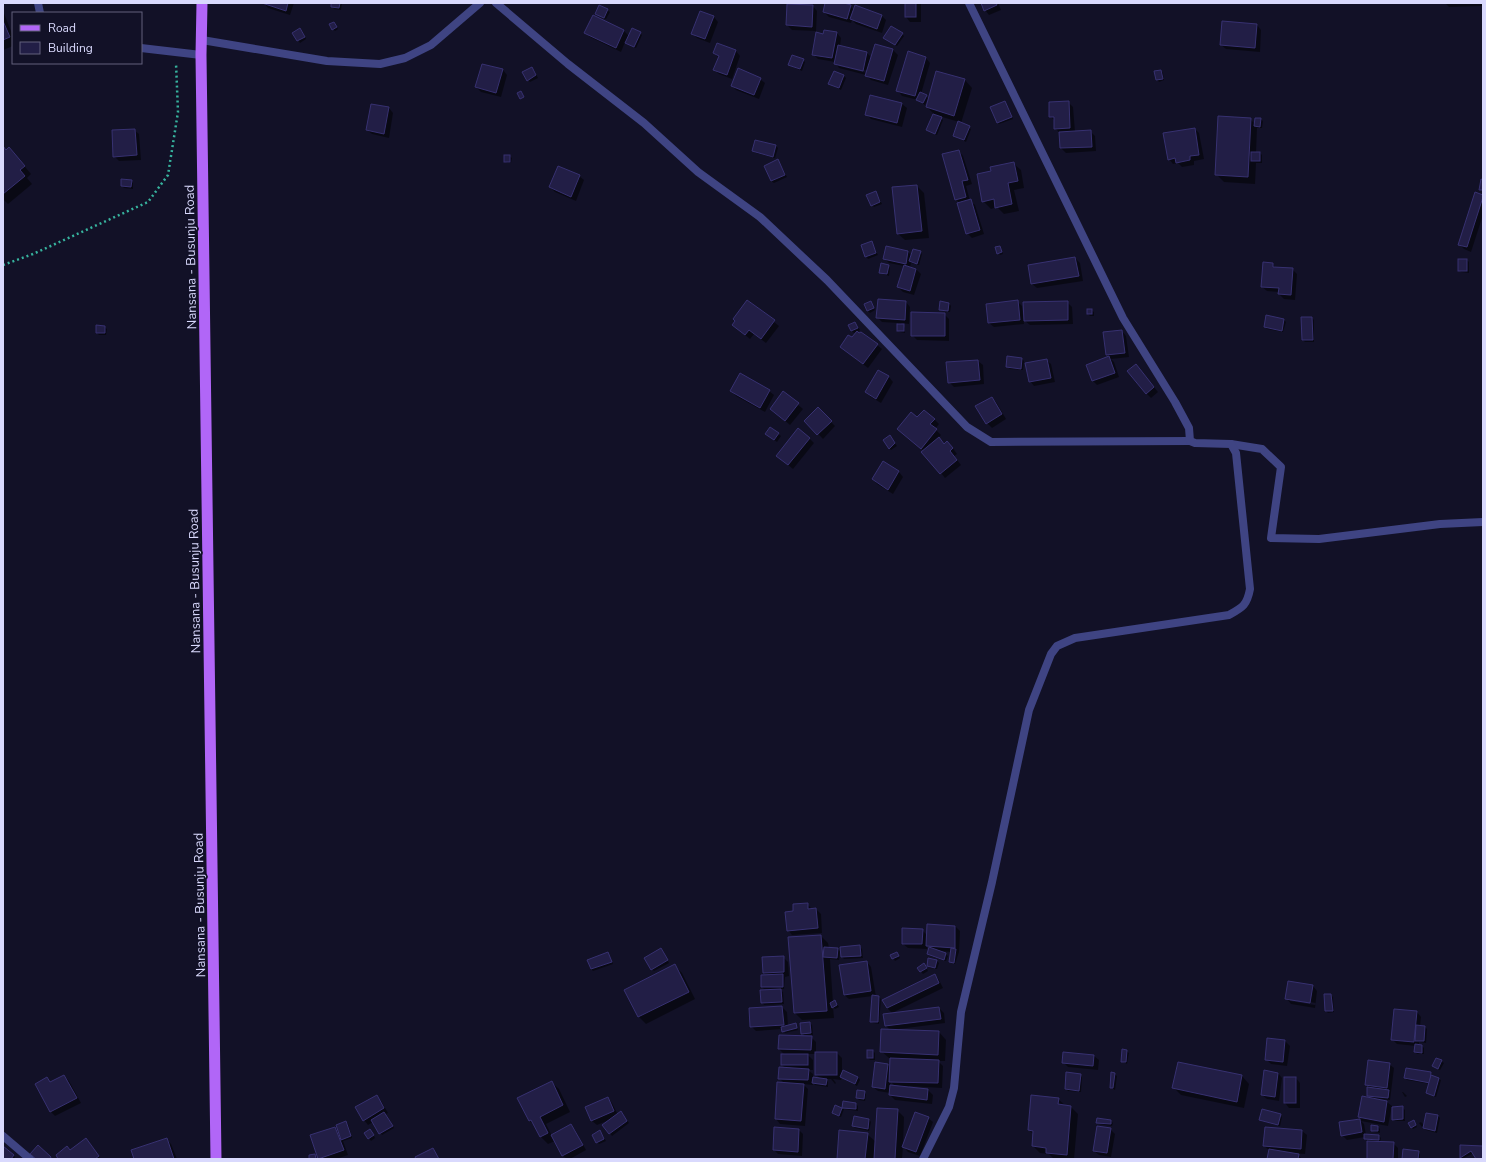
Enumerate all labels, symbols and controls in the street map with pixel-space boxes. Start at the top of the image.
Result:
legend [12,12,142,64]
text: Road [48,20,76,36]
text: Building [48,40,93,56]
street label: Nansana - Busunju Road [181,185,201,329]
street label: Nansana - Busunju Road [185,509,205,653]
street label: Nansana - Busunju Road [190,833,210,977]

